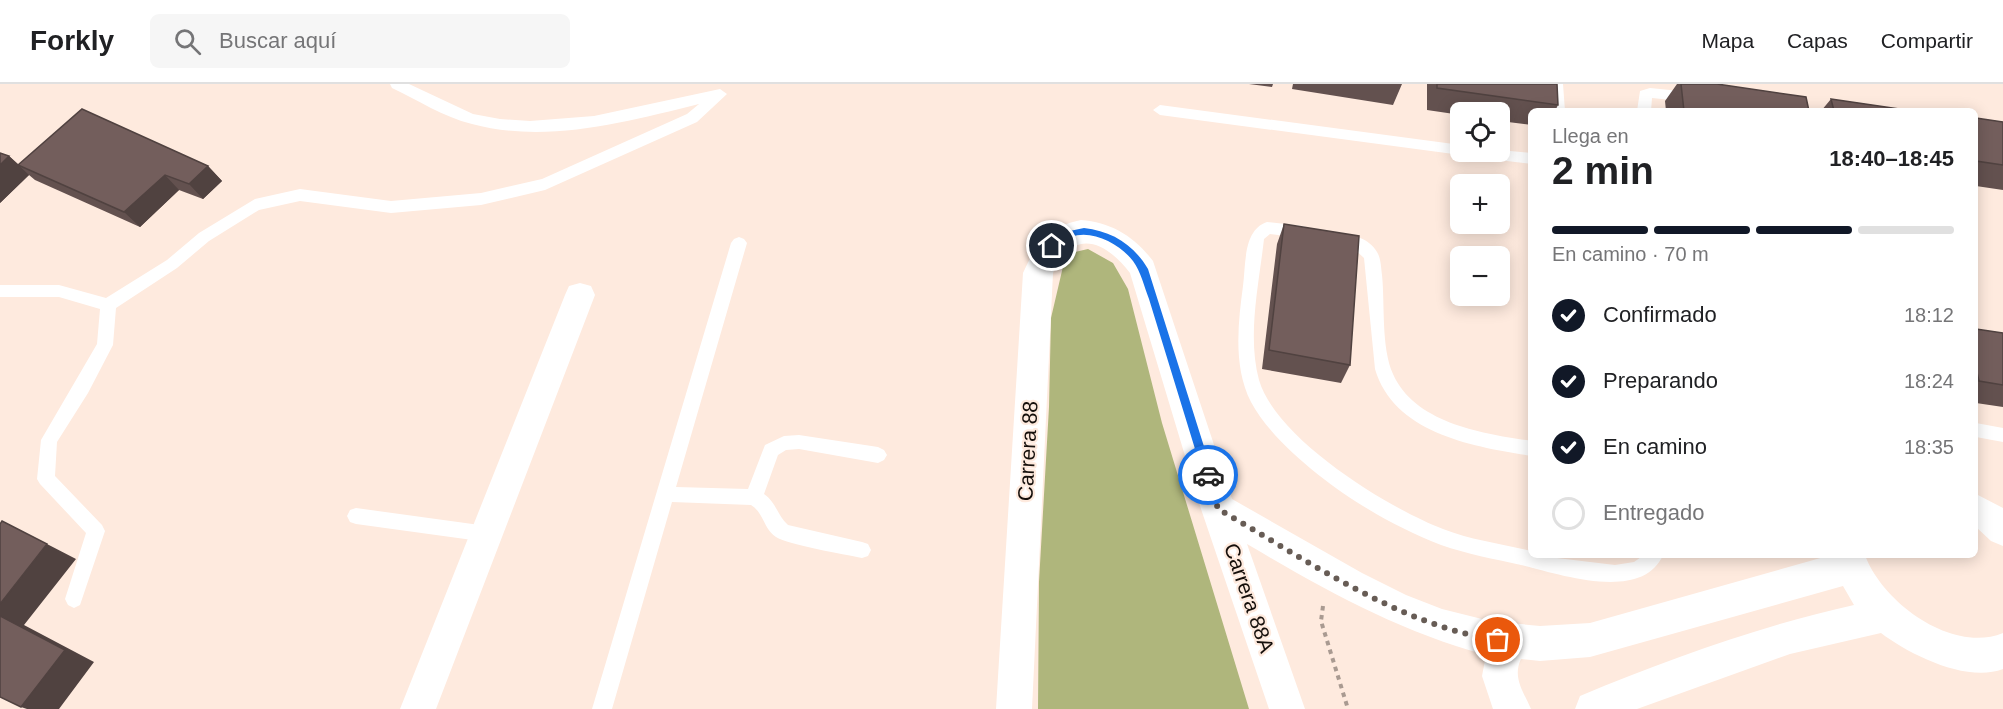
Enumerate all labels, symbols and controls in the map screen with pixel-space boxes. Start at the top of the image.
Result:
search box [150,14,570,68]
text: Forkly [30,25,114,56]
icon: search [171,25,204,58]
text: Buscar aquí [219,28,336,53]
text: Mapa [1702,29,1754,52]
text: Capas [1787,29,1848,52]
text: Compartir [1881,29,1973,52]
map controls [1450,102,1510,306]
button: locate [1450,102,1510,162]
text: Llega en [1552,125,1629,147]
text: 18:40–18:45 [1829,146,1954,171]
text: 2 min [1552,149,1654,192]
button: + [1450,174,1510,234]
pin [1026,220,1077,271]
icon: home [1035,229,1068,262]
text: En camino · 70 m [1552,243,1709,265]
button: − [1450,246,1510,306]
icon: check [1552,299,1585,332]
text: Confirmado [1603,302,1717,327]
text: 18:12 [1904,304,1954,326]
icon: check [1552,365,1585,398]
text: Preparando [1603,368,1718,393]
text: 18:24 [1904,370,1954,392]
street label: Carrera 88 [1013,400,1042,502]
icon: check [1552,431,1585,464]
text: En camino [1603,434,1707,459]
text: 18:35 [1904,436,1954,458]
courier [1178,445,1238,505]
icon: car [1192,459,1225,492]
text: Entregado [1603,500,1705,525]
street label: Carrera 88A [1220,540,1279,656]
pin [1472,614,1523,665]
icon: bag [1481,623,1514,656]

